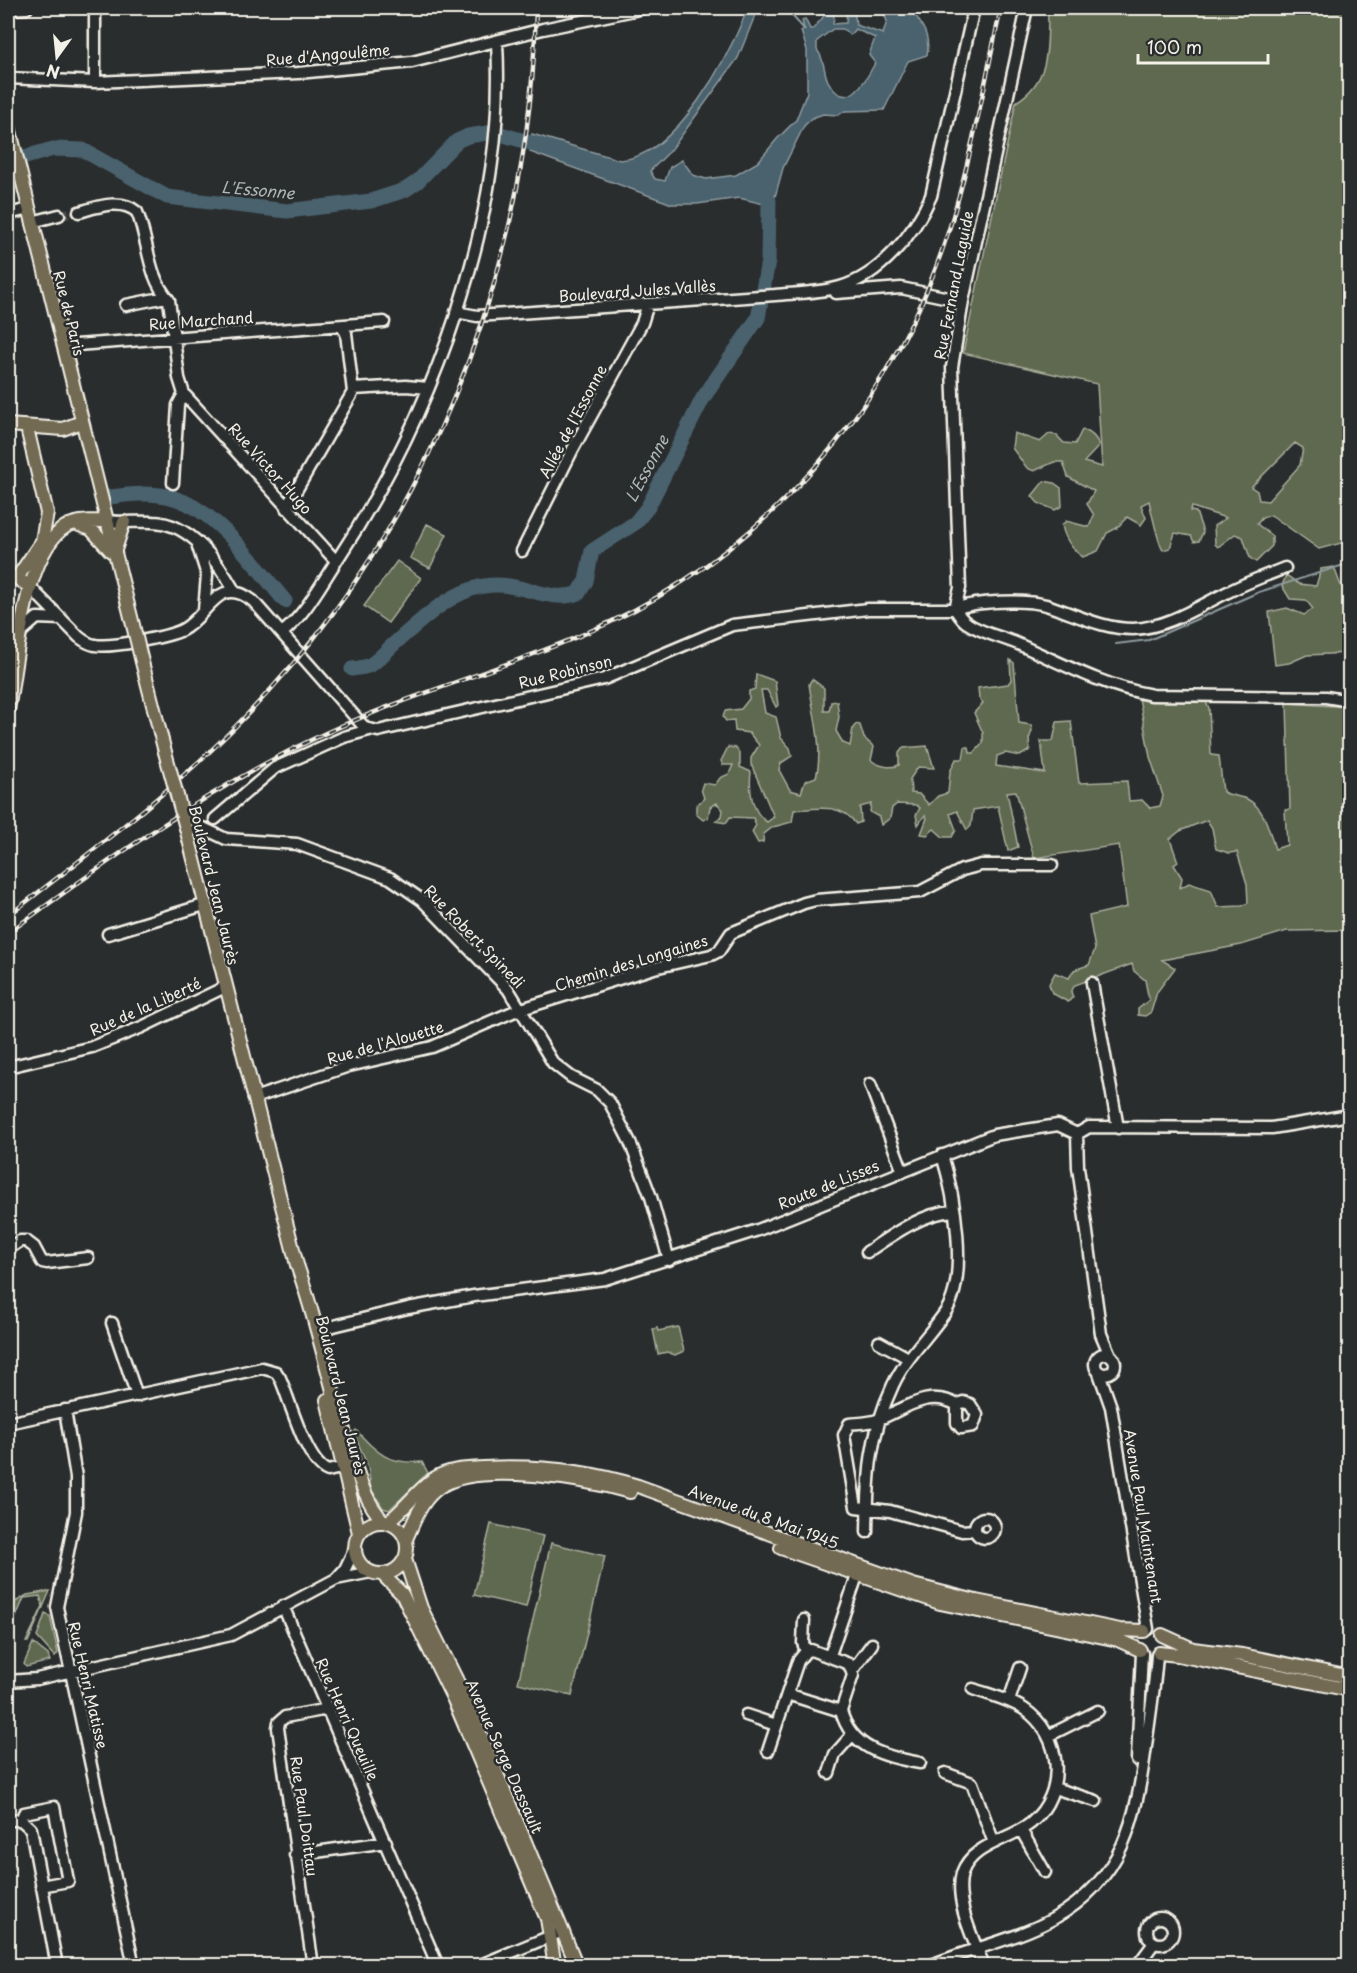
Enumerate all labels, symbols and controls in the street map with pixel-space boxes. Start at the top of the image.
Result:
north arrow [27,27,87,87]
scale bar [1138,27,1268,65]
text: 100 m [1147,33,1202,60]
street label: Rue d'Angoulême [265,37,391,71]
text: N [44,59,62,86]
water label: L'Essonne [220,174,297,204]
street label: Rue Fernand Laguide [927,209,979,361]
street label: Rue de Paris [48,268,92,358]
street label: Boulevard Jules Vallès [558,273,716,307]
street label: Rue Marchand [148,305,254,335]
street label: Allée de l'Essonne [532,360,612,482]
street label: Rue Victor Hugo [224,417,318,519]
water label: L'Essonne [618,429,674,506]
street label: Rue Robinson [516,648,614,694]
street label: Boulevard Jean Jaurès [184,803,246,967]
street label: Rue Robert Spinedi [419,879,531,993]
street label: Chemin des Longaines [552,928,710,996]
street label: Rue de la Liberté [86,971,204,1041]
street label: Rue de l'Alouette [324,1014,446,1070]
street label: Route de Lisses [774,1153,882,1215]
street label: Boulevard Jean Jaurès [311,1313,373,1477]
street label: Avenue Paul Maintenant [1119,1427,1169,1605]
street label: Avenue du 8 Mai 1945 [686,1478,842,1554]
street label: Rue Henri Matisse [63,1619,115,1751]
street label: Rue Henri Queuille [311,1654,385,1784]
street label: Avenue Serge Dassault [461,1675,549,1837]
street label: Rue Paul Doittau [285,1754,325,1878]

